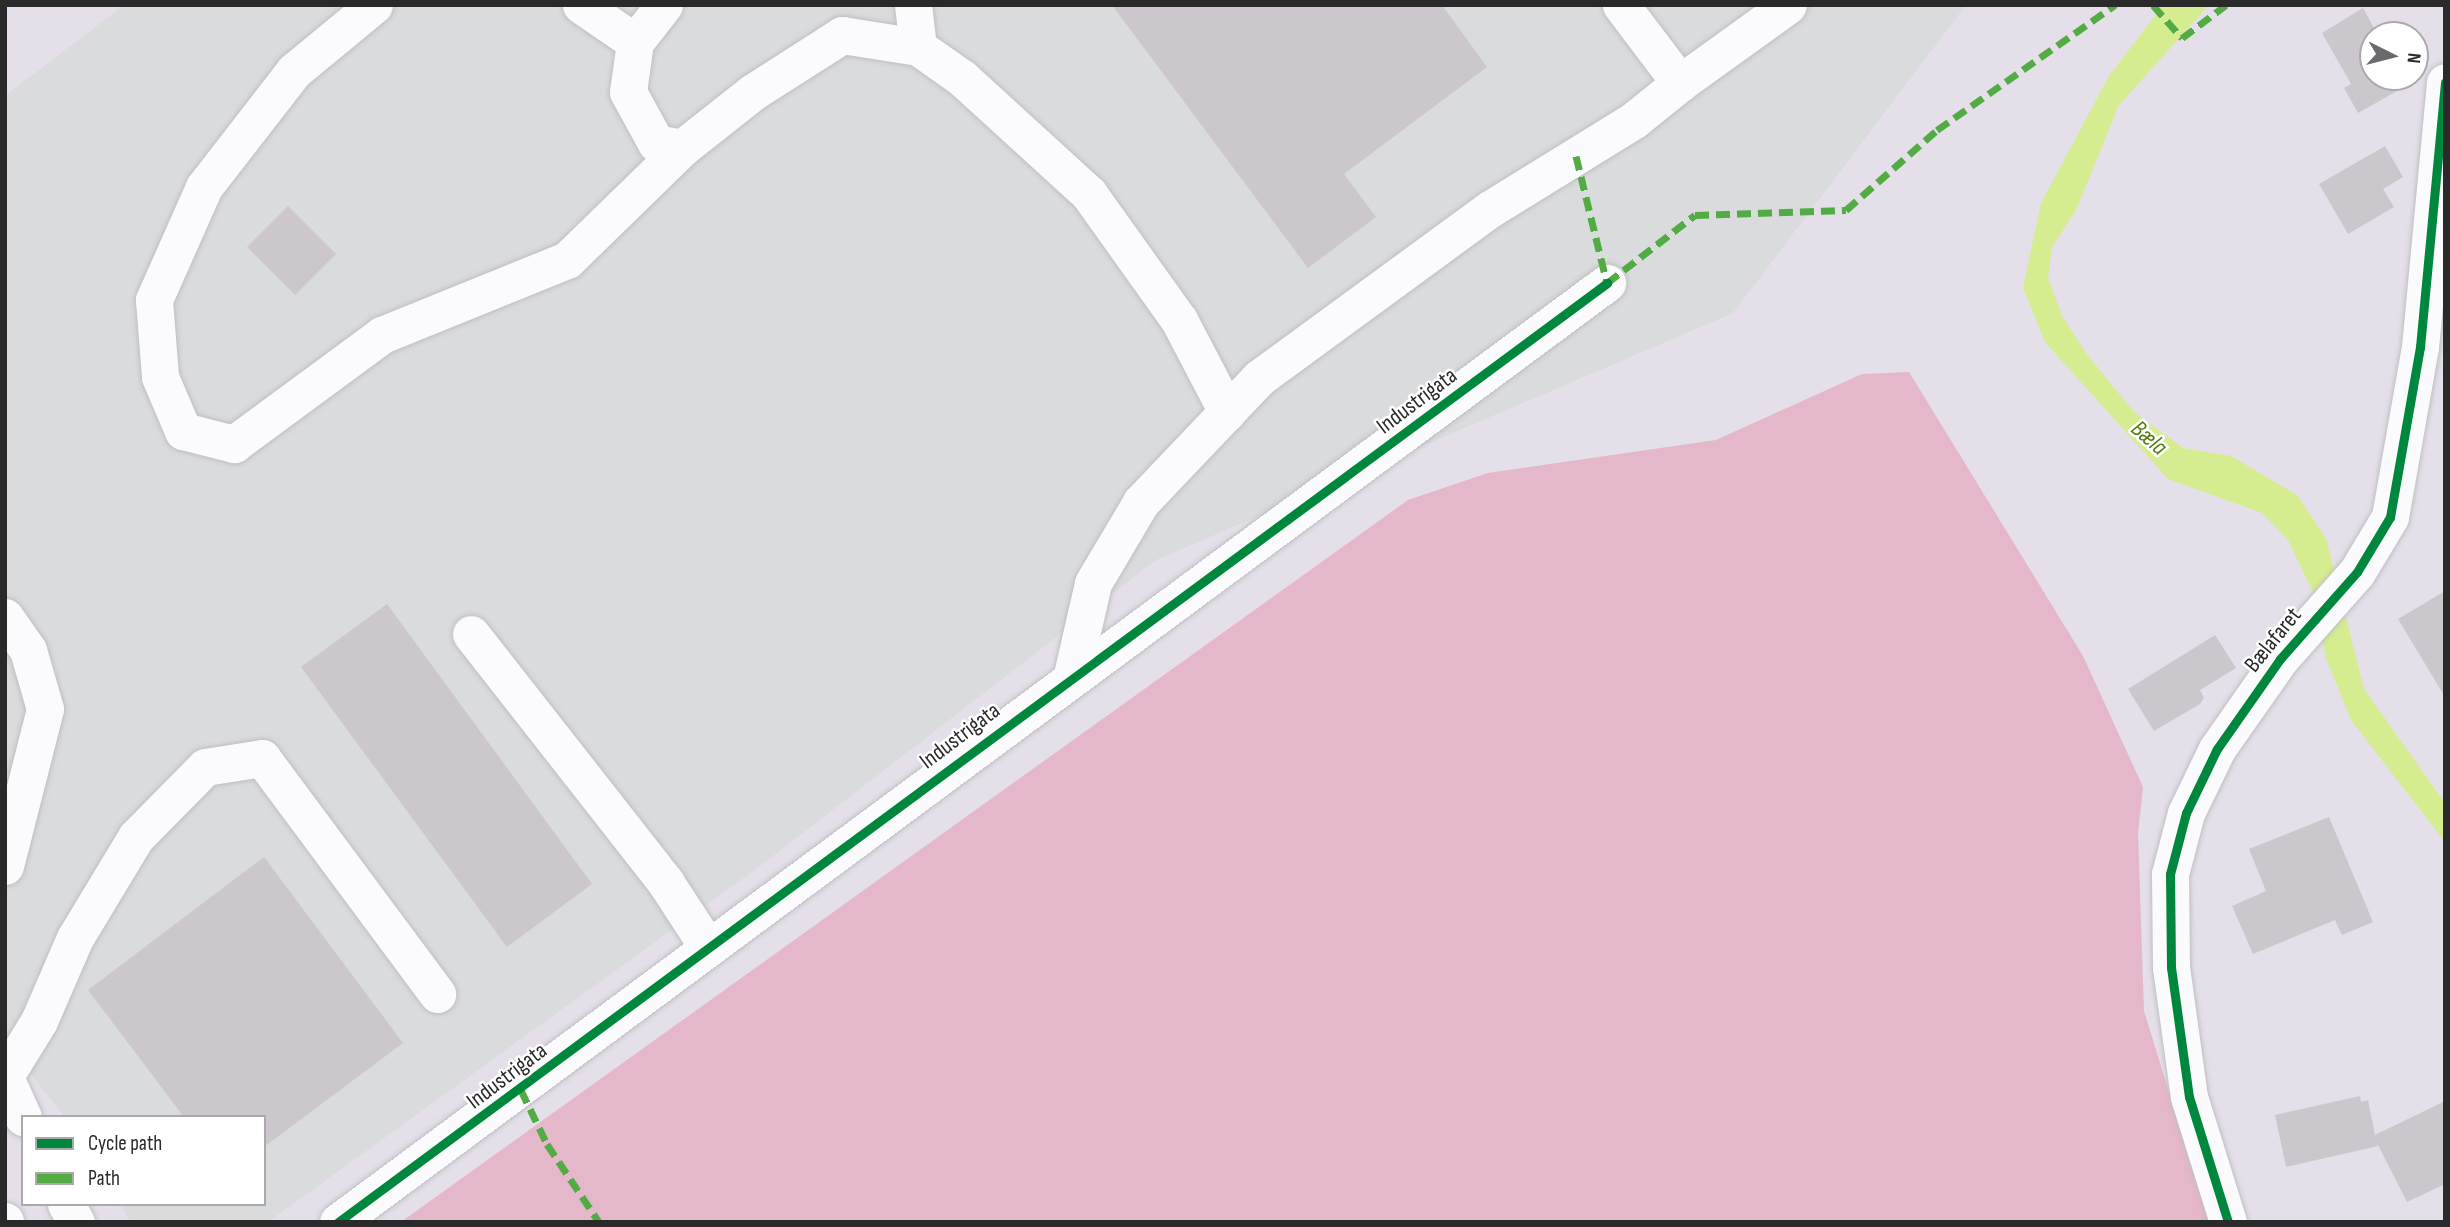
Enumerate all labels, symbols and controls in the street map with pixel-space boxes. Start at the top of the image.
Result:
north arrow [2359,21,2429,91]
text: N [2401,52,2425,64]
street label: Industrigata [1371,362,1463,440]
water label: Bæla [2125,414,2173,462]
street label: Bælafaret [2239,602,2307,678]
street label: Industrigata [914,697,1006,775]
street label: Industrigata [461,1037,553,1115]
legend [21,1115,266,1206]
text: Cycle path [88,1131,162,1156]
text: Path [88,1166,120,1191]

